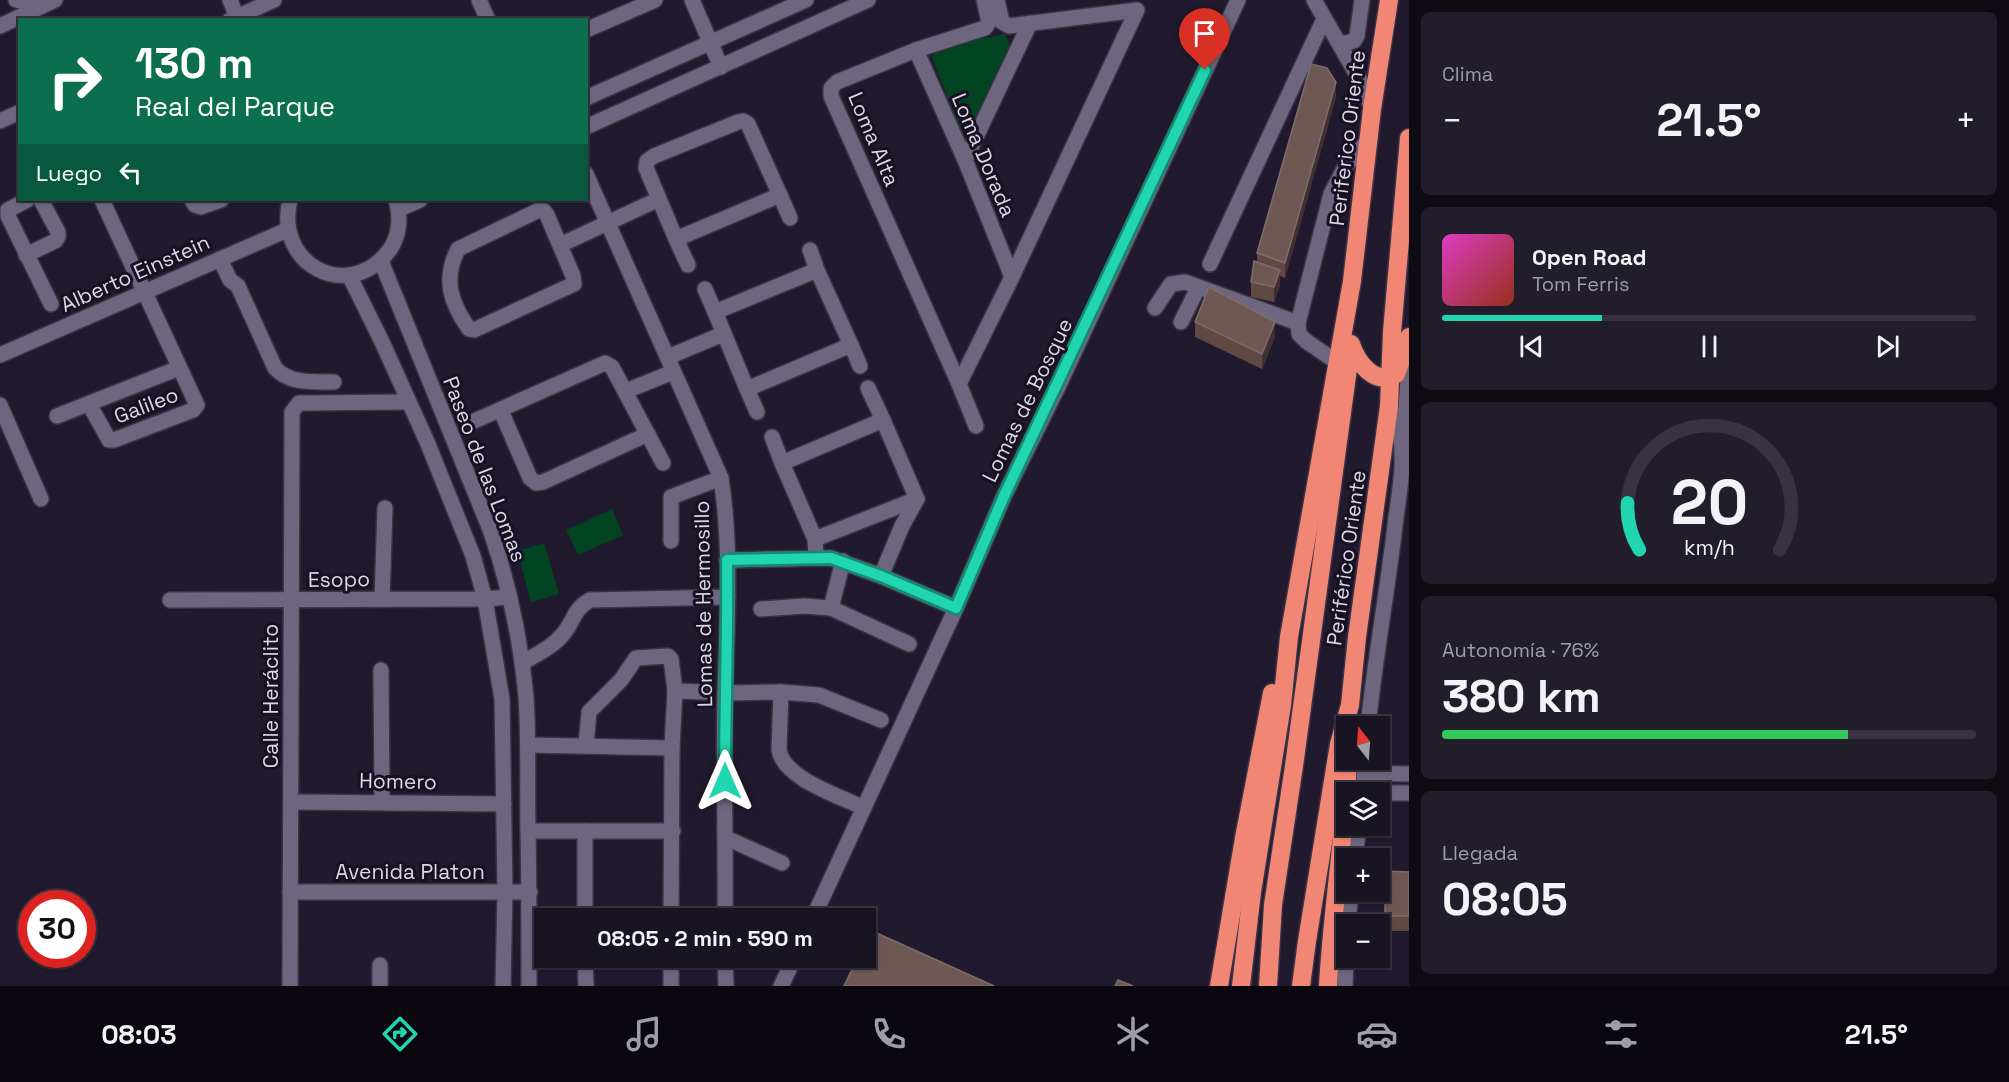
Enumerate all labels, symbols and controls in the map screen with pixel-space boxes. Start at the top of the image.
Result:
pin [1179,8,1230,70]
icon: arrive [1188,17,1221,50]
text: 130 m [135,37,253,90]
icon: right [36,42,114,120]
street label: Periferico Oriente [1323,49,1371,227]
text: Clima [1442,61,1493,87]
street label: Loma Alta [842,88,906,190]
text: Real del Parque [135,89,335,124]
street label: Loma Dorada [946,89,1022,221]
text: 21.5° [1656,92,1762,149]
text: − [1442,100,1462,142]
text: + [1956,100,1976,142]
icon: left [114,156,147,189]
text: Luego [36,159,102,187]
street label: Alberto Einstein [56,228,214,318]
text: Open Road [1532,243,1647,271]
text: Tom Ferris [1532,271,1630,297]
street label: Lomas de Bosque [976,314,1078,486]
icon: previous [1515,330,1548,363]
icon: pause [1693,330,1726,363]
icon: next [1871,330,1904,363]
street label: Paseo de las Lomas [437,372,533,566]
street label: Galileo [110,380,182,430]
text: 20 [1670,463,1748,542]
street label: Periférico Oriente [1320,469,1372,647]
street label: Lomas de Hermosillo [688,500,718,708]
text: km/h [1683,534,1735,561]
street label: Esopo [308,565,370,593]
street label: Calle Heráclito [257,624,284,768]
text: Autonomía · 76% [1442,637,1599,663]
text: 380 km [1442,668,1601,725]
north arrow [1336,716,1390,770]
map controls [1336,716,1390,968]
position arrow [693,749,757,813]
street label: Homero [359,767,437,795]
button: layers [1336,782,1390,836]
text: Llegada [1442,840,1518,866]
button: + [1336,848,1390,902]
street label: Avenida Platon [335,858,485,885]
text: 08:05 [1442,871,1568,928]
speed limit sign: 30 [18,890,96,968]
button: − [1336,914,1390,968]
text: 08:05 · 2 min · 590 m [597,924,813,952]
icon: directions [379,1013,421,1055]
icon: music [623,1013,665,1055]
icon: phone [868,1013,910,1055]
icon: climate [1112,1013,1154,1055]
icon: car [1356,1013,1398,1055]
icon: filters [1600,1013,1642,1055]
text: 08:03 [101,1017,177,1052]
text: 21.5° [1845,1017,1908,1052]

